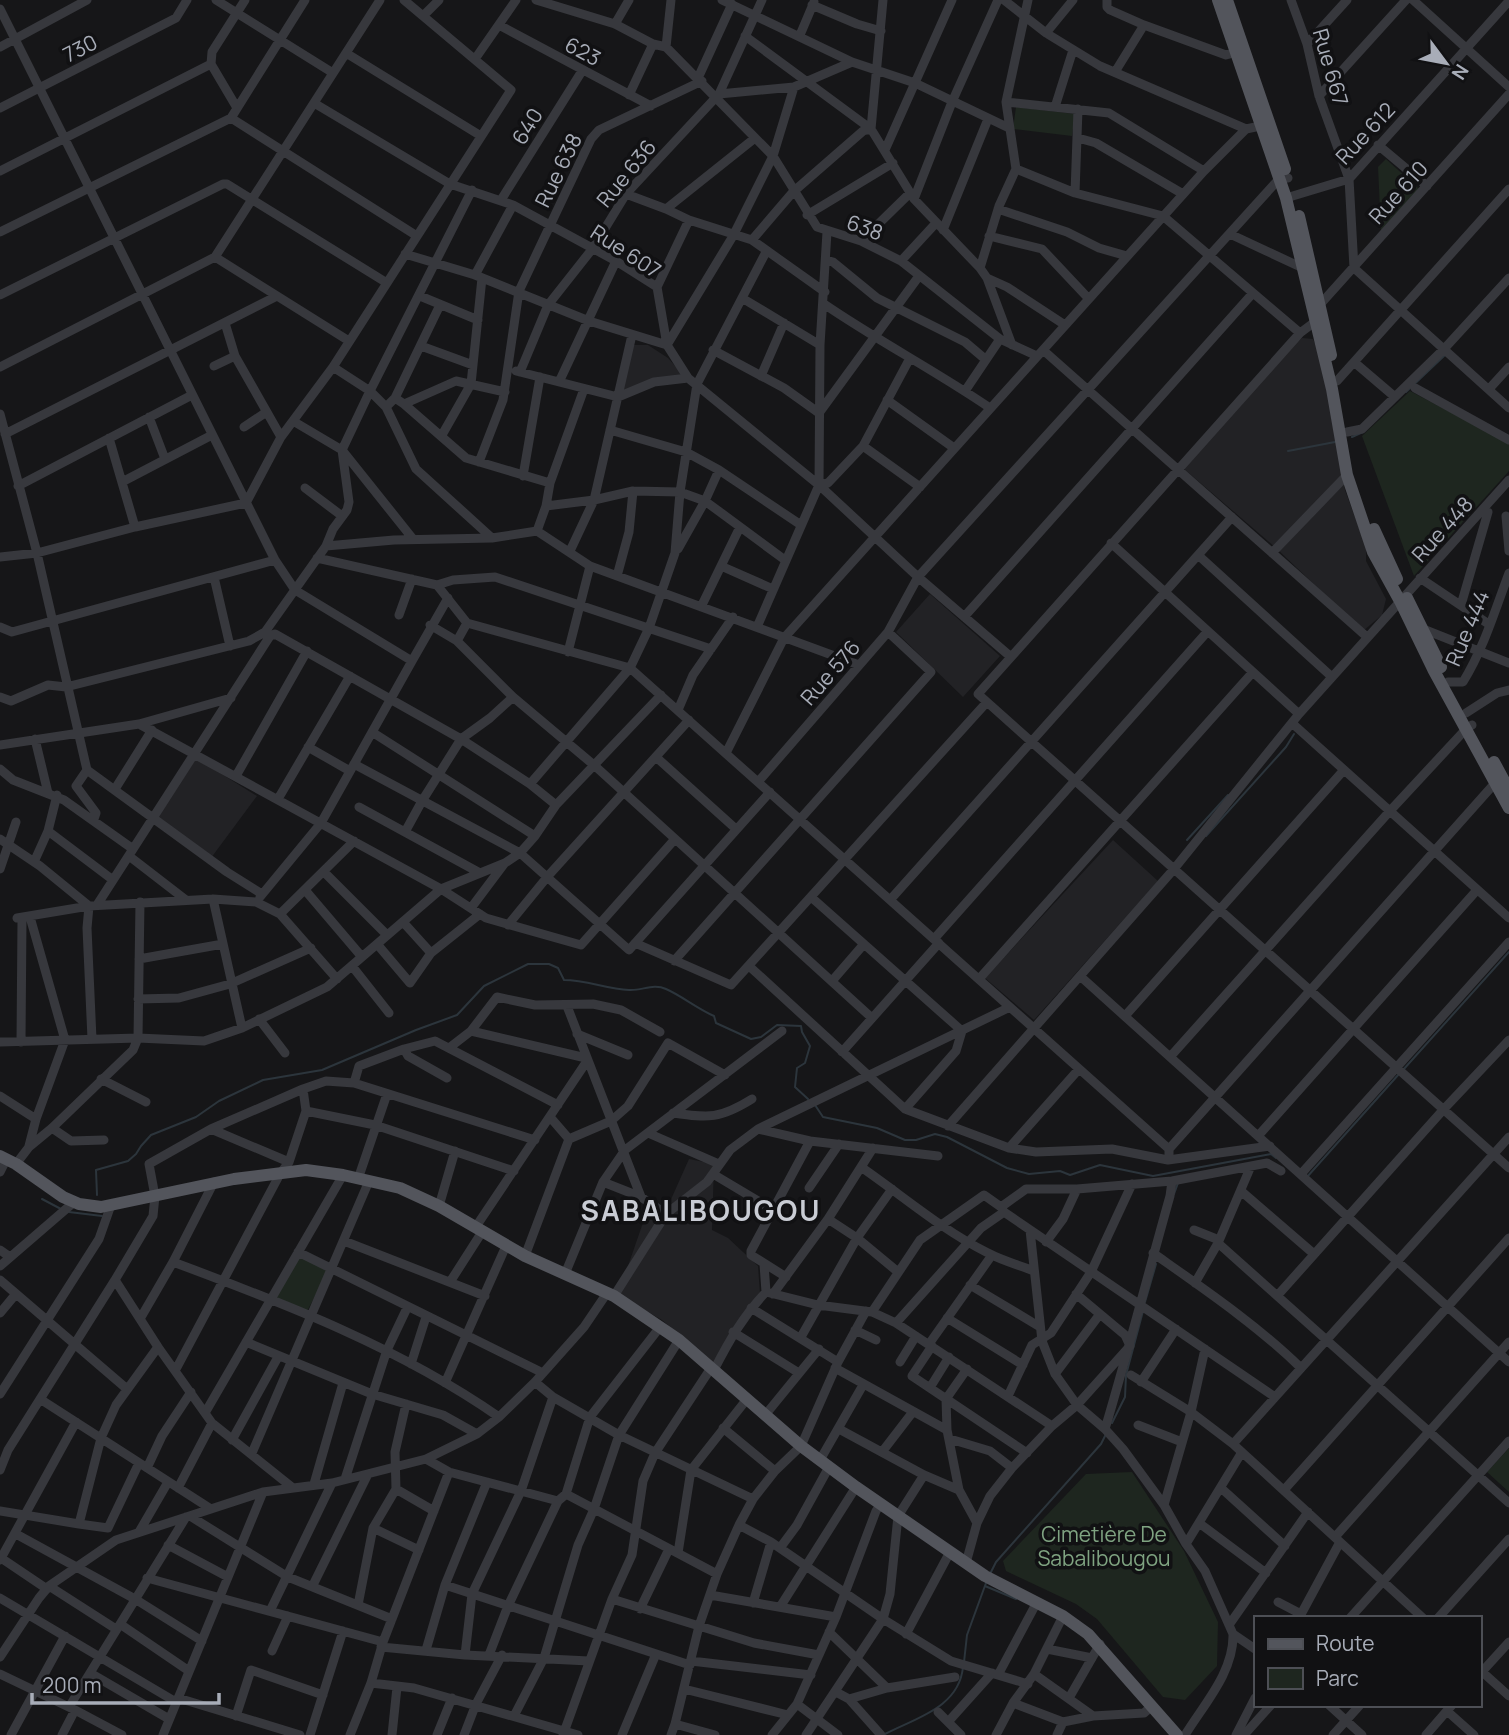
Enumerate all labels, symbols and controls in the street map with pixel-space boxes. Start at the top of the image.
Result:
street label: Rue 667 [1307,25,1355,109]
street label: 730 [58,28,102,68]
north arrow [1411,28,1481,98]
street label: 623 [560,30,606,72]
text: N [1446,59,1475,85]
street label: Rue 612 [1329,96,1401,170]
street label: 640 [505,102,549,150]
street label: Rue 638 [528,128,588,212]
street label: Rue 636 [590,133,662,213]
street label: Rue 610 [1362,154,1434,230]
street label: 638 [843,208,887,246]
street label: Rue 607 [585,218,667,284]
street label: Rue 448 [1405,490,1479,568]
street label: Rue 444 [1439,586,1495,670]
street label: Rue 576 [794,633,866,711]
district label: SABALIBOUGOU [581,1191,821,1229]
park label: Cimetière De Sabalibougou [1037,1520,1171,1572]
legend [1254,1616,1481,1707]
text: Route [1316,1629,1374,1657]
scale bar [32,1662,219,1706]
text: Parc [1316,1664,1359,1692]
text: 200 m [42,1671,102,1699]

